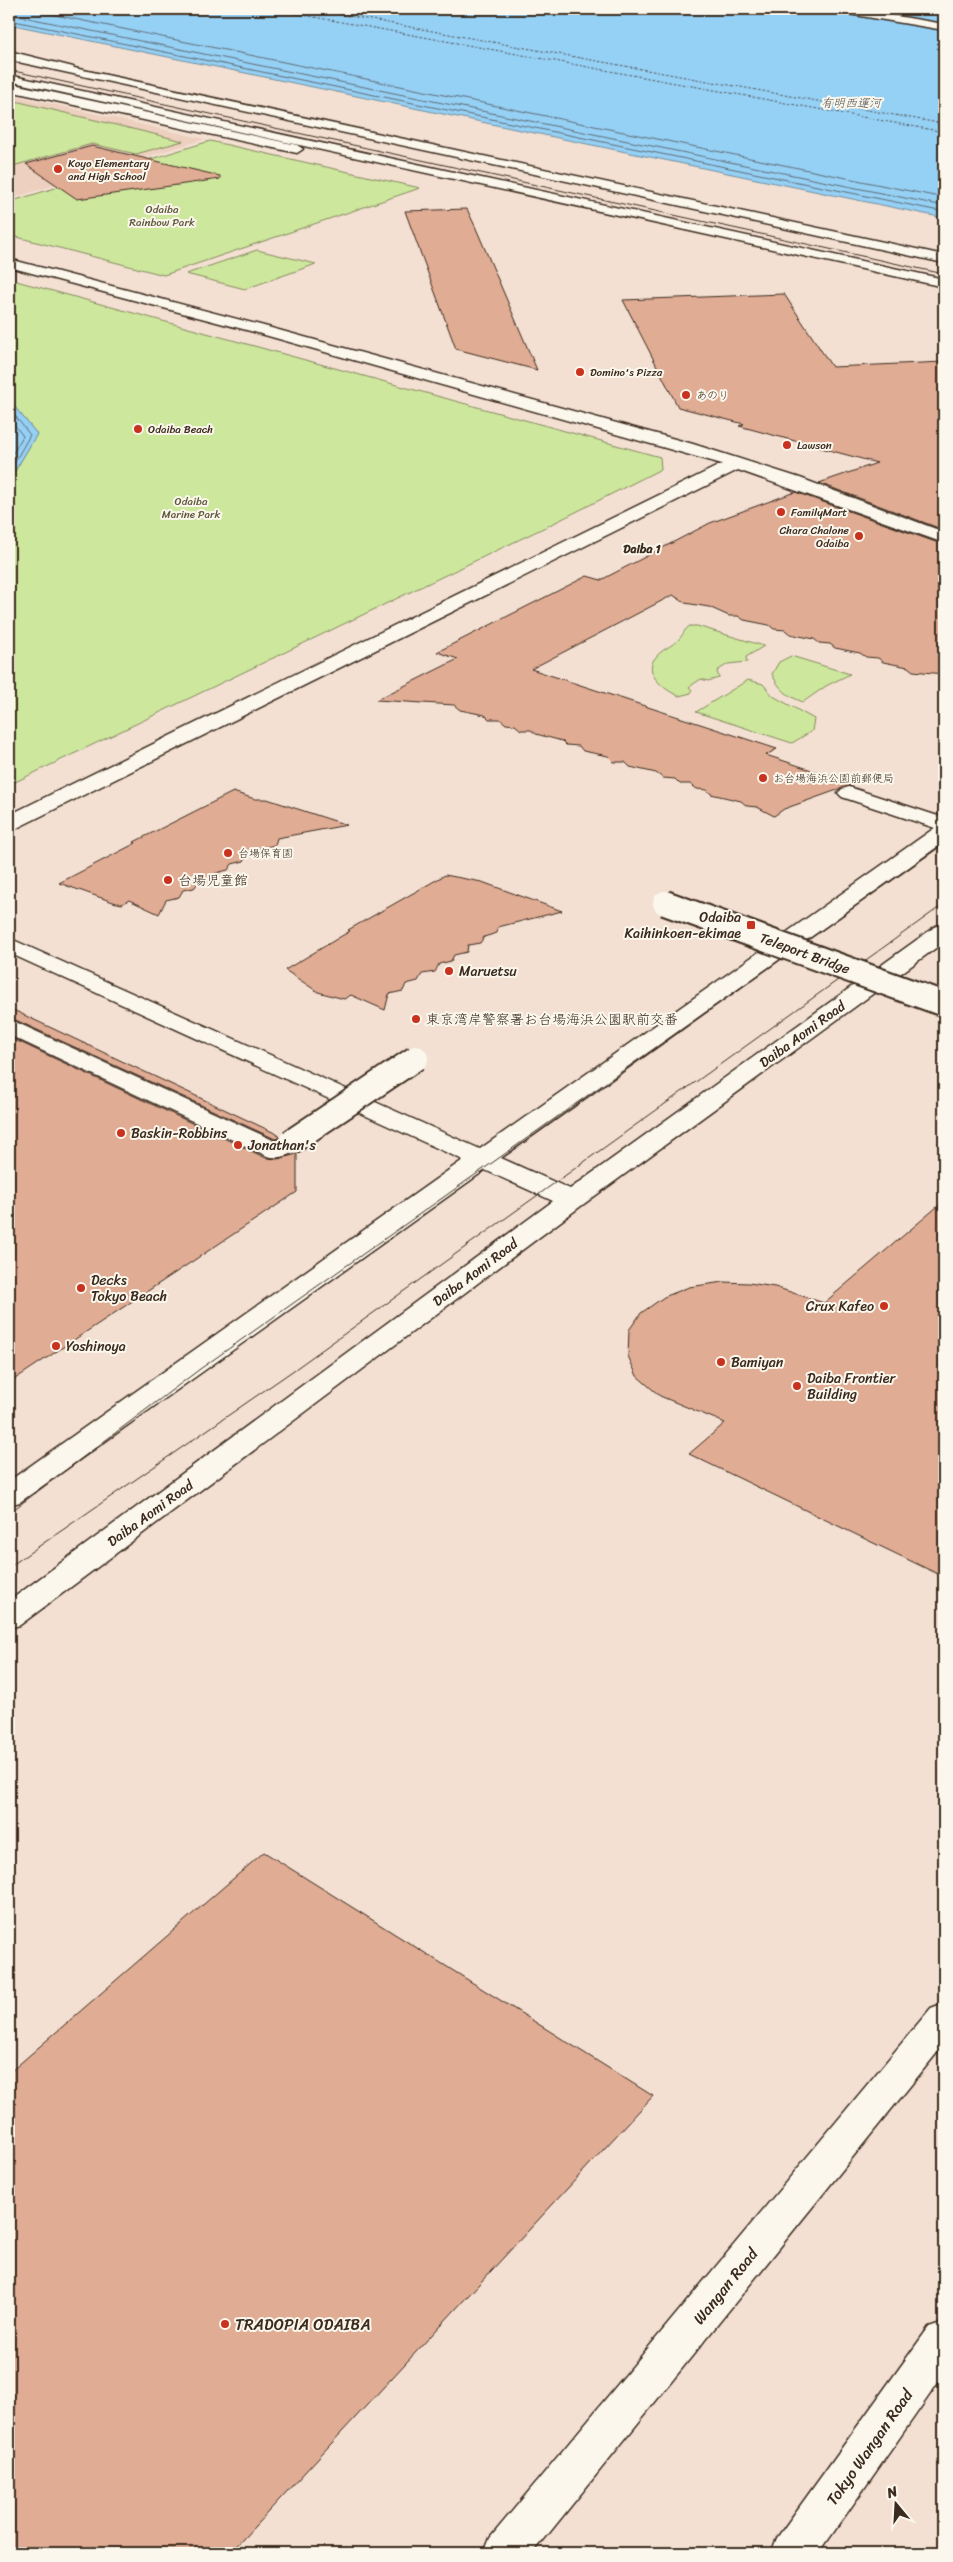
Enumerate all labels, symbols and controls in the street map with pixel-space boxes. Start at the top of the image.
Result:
water label: 有明西運河 [821,92,883,114]
place label: Koyo Elementary and High School [68,154,150,186]
marker: Koyo Elementary and High School [52,163,64,175]
park label: Odaiba Rainbow Park [129,200,195,232]
place label: Domino's Pizza [590,363,663,382]
marker: Domino's Pizza [574,366,586,378]
place label: あのり [696,386,729,405]
marker: あのり [680,389,692,401]
place label: Odaiba Beach [148,420,213,439]
marker: Odaiba Beach [132,423,144,435]
place label: Lawson [797,436,832,455]
marker: Lawson [781,439,793,451]
park label: Odaiba Marine Park [162,492,220,524]
place label: FamilyMart [791,503,847,522]
marker: FamilyMart [775,506,787,518]
place label: Chara Chalone Odaiba [780,521,849,553]
marker: Chara Chalone Odaiba [853,530,865,542]
district label: Daiba 1 [623,538,661,560]
place label: お台場海浜公園前郵便局 [773,769,894,788]
marker: お台場海浜公園前郵便局 [757,772,769,784]
place label: 台場保育園 [238,844,293,863]
marker: 台場保育園 [222,847,234,859]
place label: 台場児童館 [178,868,248,893]
marker: 台場児童館 [162,874,174,886]
place label: Odaiba Kaihinkoen-ekimae [624,905,741,946]
marker: Odaiba Kaihinkoen-ekimae [745,919,757,931]
street label: Teleport Bridge [756,926,854,981]
place label: Maruetsu [459,959,517,984]
marker: Maruetsu [443,965,455,977]
street label: Daiba Aomi Road [754,993,852,1074]
place label: 東京湾岸警察署お台場海浜公園駅前交番 [426,1007,678,1032]
marker: 東京湾岸警察署お台場海浜公園駅前交番 [410,1013,422,1025]
place label: Baskin-Robbins [131,1121,228,1146]
marker: Baskin-Robbins [115,1127,127,1139]
place label: Jonathan's [247,1133,317,1158]
marker: Jonathan's [232,1139,244,1151]
street label: Daiba Aomi Road [427,1231,525,1313]
place label: Decks Tokyo Beach [91,1268,167,1309]
marker: Decks Tokyo Beach [75,1282,87,1294]
place label: Crux Kafeo [806,1294,874,1319]
marker: Crux Kafeo [878,1300,890,1312]
place label: Yoshinoya [66,1334,126,1359]
marker: Yoshinoya [50,1340,62,1352]
place label: Bamiyan [731,1350,784,1375]
marker: Bamiyan [715,1356,727,1368]
place label: Daiba Frontier Building [807,1366,896,1407]
marker: Daiba Frontier Building [791,1380,803,1392]
street label: Daiba Aomi Road [102,1472,200,1553]
street label: Wangan Road [685,2240,767,2331]
place label: TRADOPIA ODAIBA [235,2310,371,2339]
marker: TRADOPIA ODAIBA [219,2318,231,2330]
street label: Tokyo Wangan Road [818,2382,922,2512]
text: N [883,2479,901,2506]
north arrow [870,2480,920,2530]

